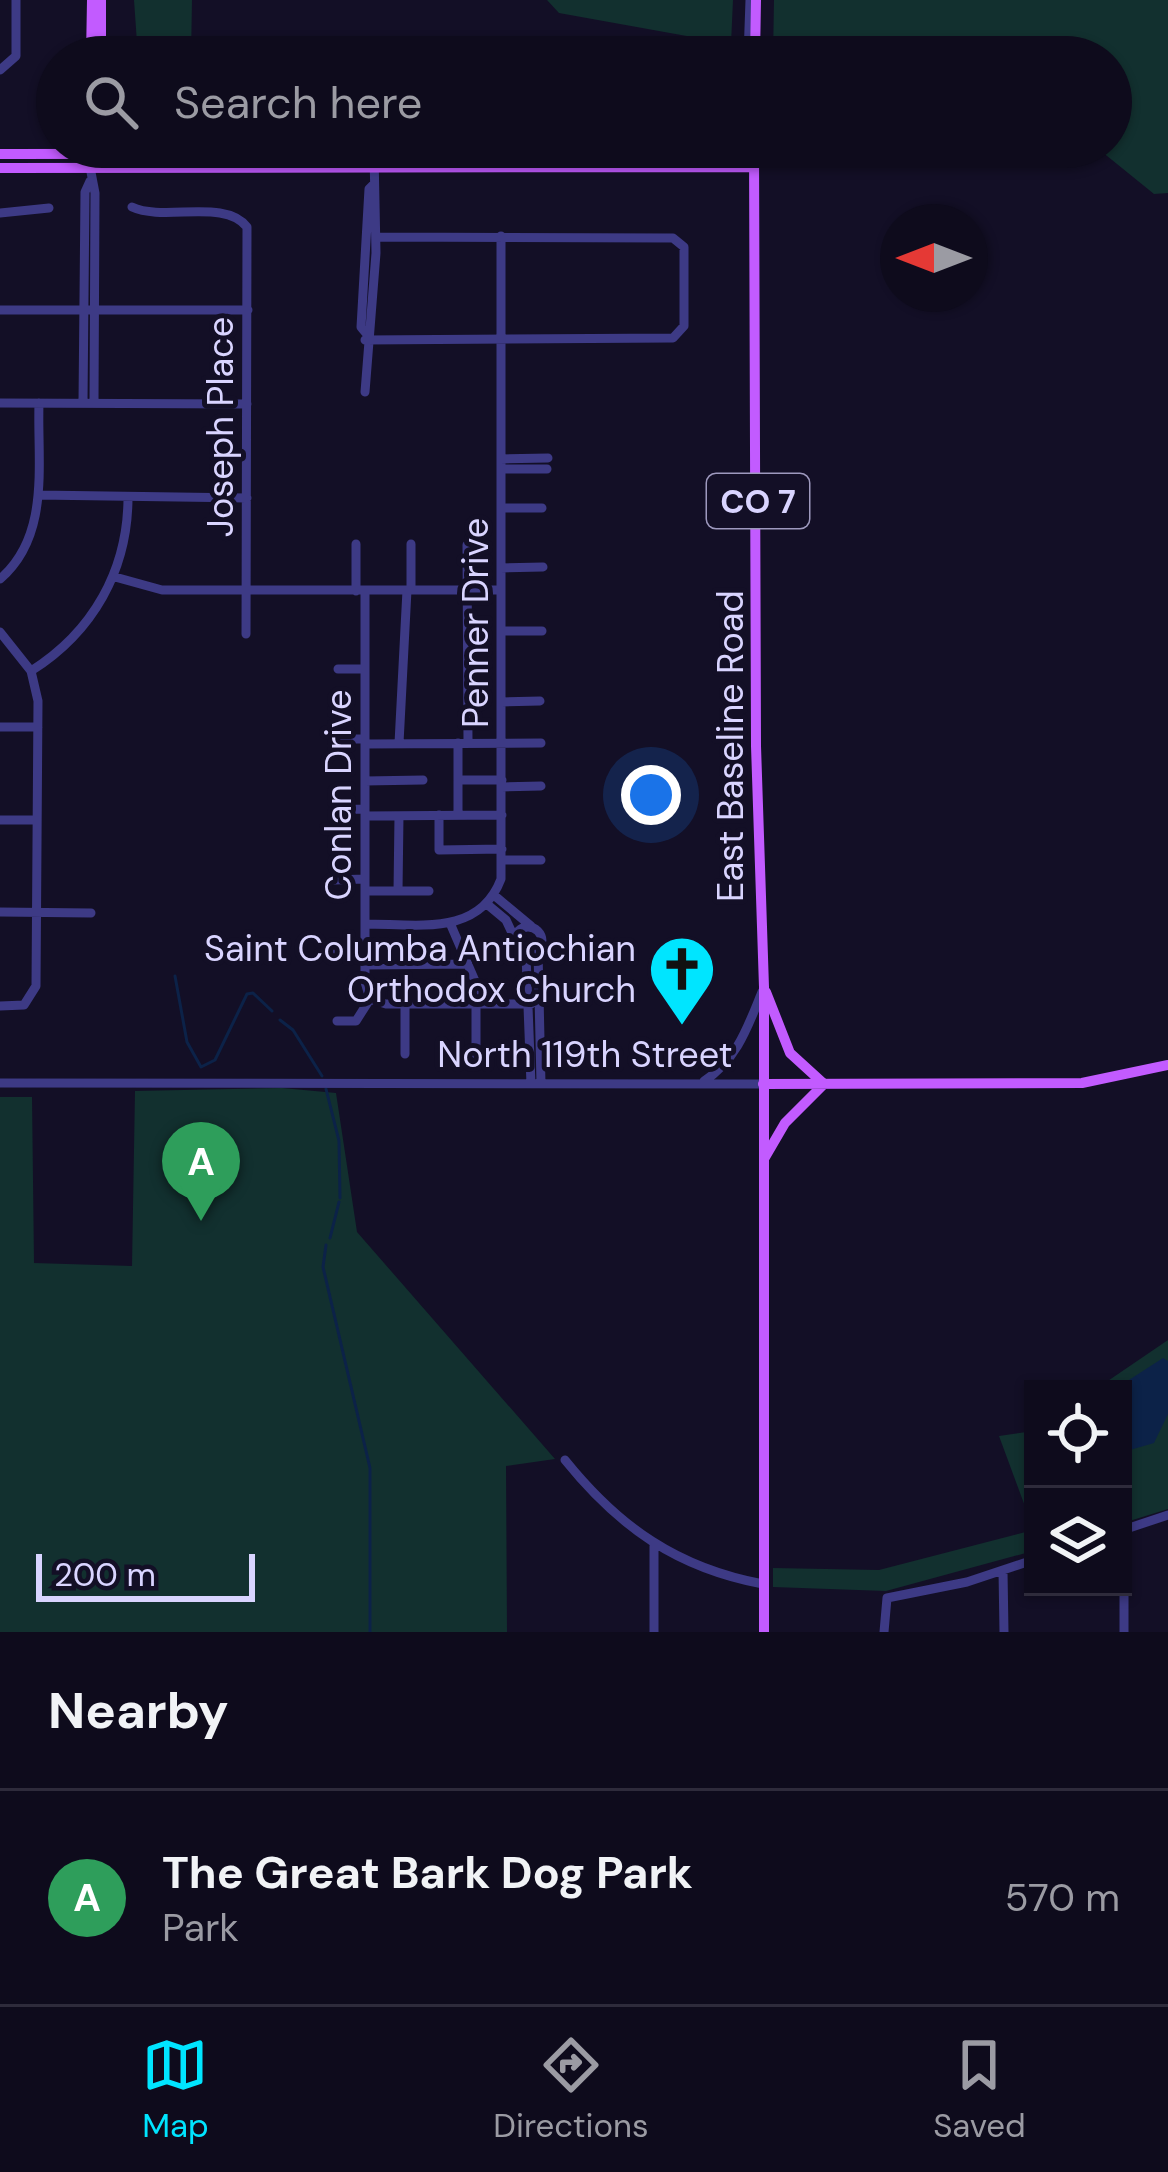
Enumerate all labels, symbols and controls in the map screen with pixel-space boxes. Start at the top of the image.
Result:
search box [36,36,1132,168]
icon: search [78,69,144,135]
text: Search here [174,73,422,132]
north arrow [880,204,988,312]
street label: Joseph Place [197,317,244,537]
road number: CO 7 [707,474,809,528]
street label: Penner Drive [452,518,499,728]
street label: East Baseline Road [707,590,754,902]
street label: Conlan Drive [315,690,362,900]
your location [621,765,681,825]
place label: Saint Columba Antiochian Orthodox Church [204,925,636,1013]
church icon: Saint Columba Antiochian Orthodox Church [647,934,717,1028]
street label: North 119th Street [437,1031,733,1078]
pin: A [162,1122,240,1221]
map controls [1024,1380,1132,1596]
button: locate [1024,1380,1132,1488]
button: layers [1024,1488,1132,1596]
scale bar [36,1548,255,1601]
text: 200 m [54,1553,156,1596]
text: Nearby [48,1677,229,1744]
text: The Great Bark Dog Park [162,1843,693,1902]
text: A [73,1872,101,1923]
text: 570 m [1005,1872,1120,1923]
text: Park [162,1902,239,1953]
tab: Map [142,2032,209,2147]
tab: Directions [493,2032,649,2147]
tab: Saved [933,2032,1026,2147]

